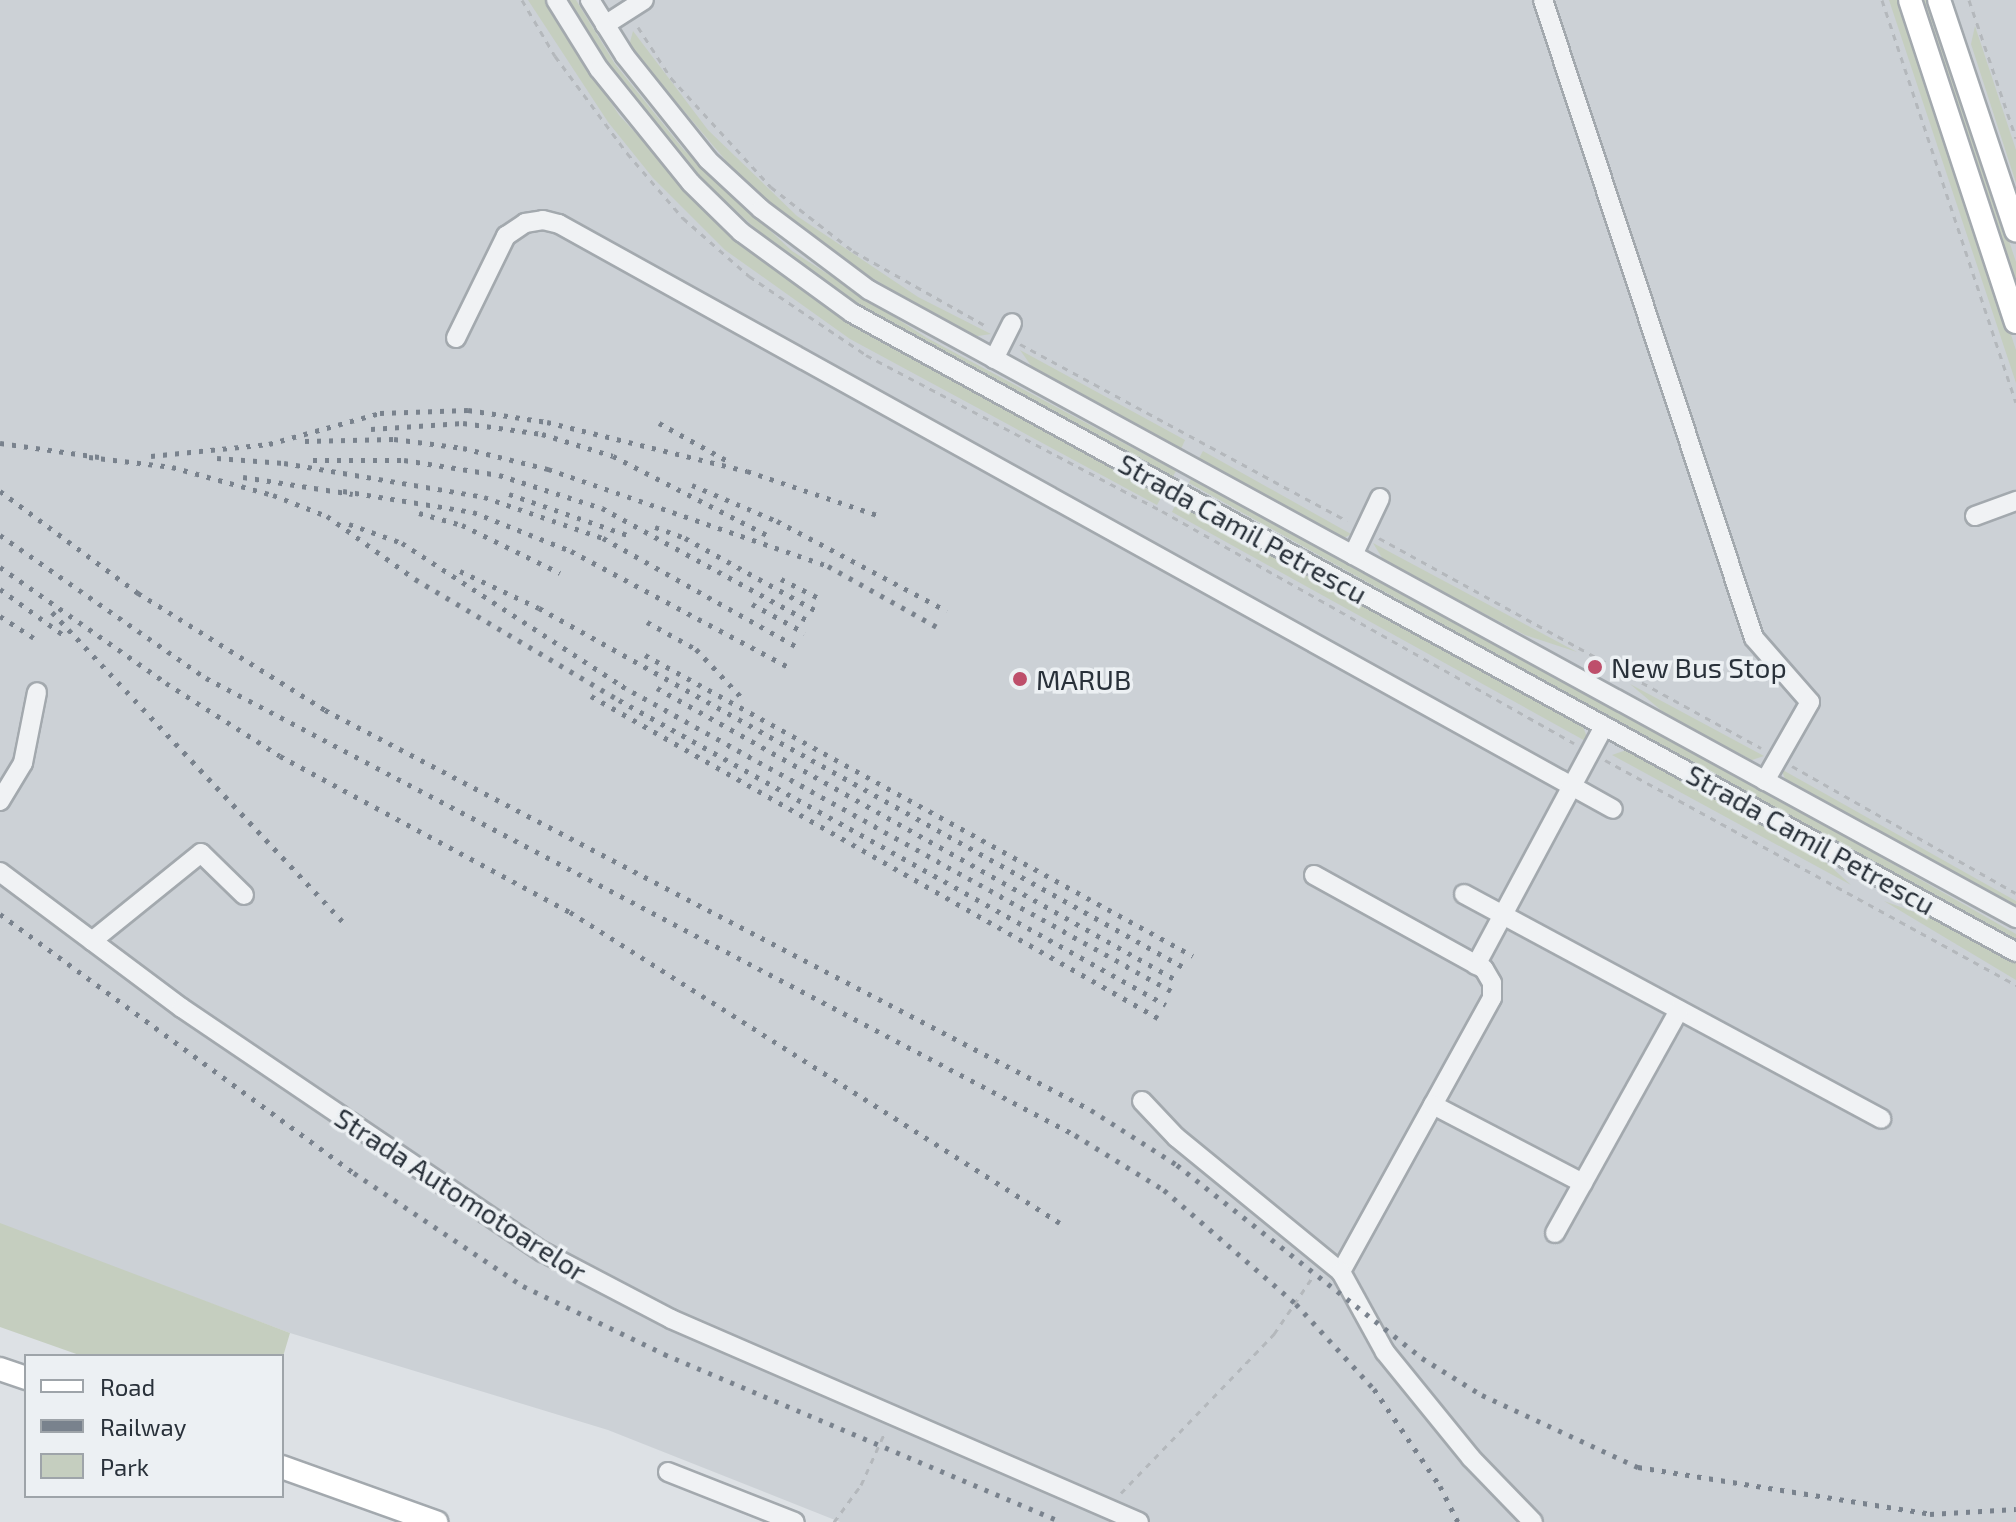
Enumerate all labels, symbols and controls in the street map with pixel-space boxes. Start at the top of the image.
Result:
street label: Strada Camil Petrescu [1113,446,1373,610]
place label: New Bus Stop [1611,650,1787,684]
marker: New Bus Stop [1586,658,1604,676]
place label: MARUB [1036,662,1131,696]
marker: MARUB [1011,670,1029,688]
street label: Strada Camil Petrescu [1681,757,1941,921]
street label: Strada Automotoarelor [329,1100,593,1288]
legend [24,1354,284,1498]
text: Road [100,1372,155,1401]
text: Railway [100,1412,186,1441]
text: Park [100,1452,149,1481]

